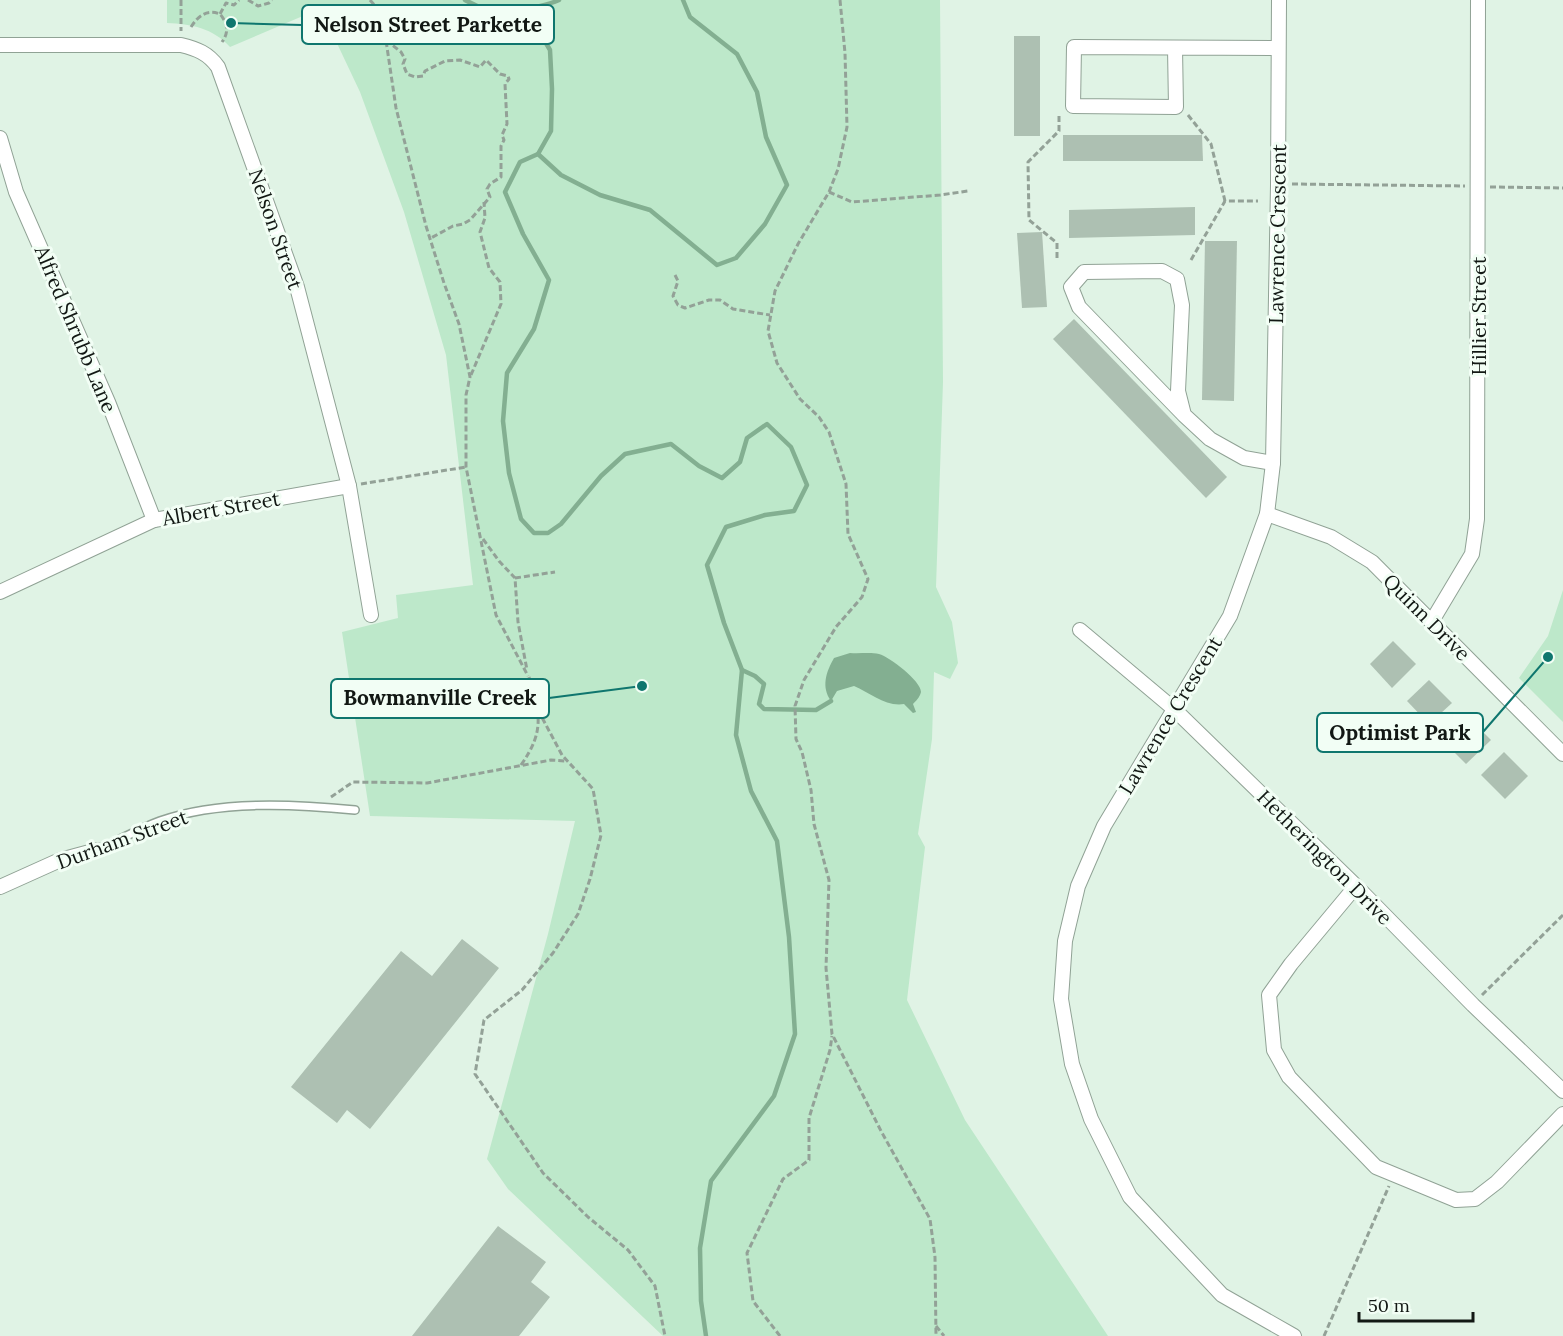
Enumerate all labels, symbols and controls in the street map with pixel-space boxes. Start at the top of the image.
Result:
callout: Nelson Street Parkette [302,5,554,44]
text: Nelson Street Parkette [314,11,542,38]
street label: Lawrence Crescent [1263,144,1291,324]
street label: Nelson Street [244,165,308,293]
street label: Alfred Shrubb Lane [29,241,123,416]
street label: Hillier Street [1466,256,1491,376]
street label: Albert Street [159,485,282,531]
street label: Quinn Drive [1378,568,1476,666]
street label: Lawrence Crescent [1113,631,1227,799]
callout: Bowmanville Creek [331,679,549,718]
text: Bowmanville Creek [343,684,537,711]
callout: Optimist Park [1317,713,1483,752]
text: Optimist Park [1329,719,1471,746]
street label: Hetherington Drive [1252,784,1398,930]
street label: Durham Street [53,804,191,874]
scale bar [1359,1285,1473,1323]
text: 50 m [1368,1294,1410,1317]

